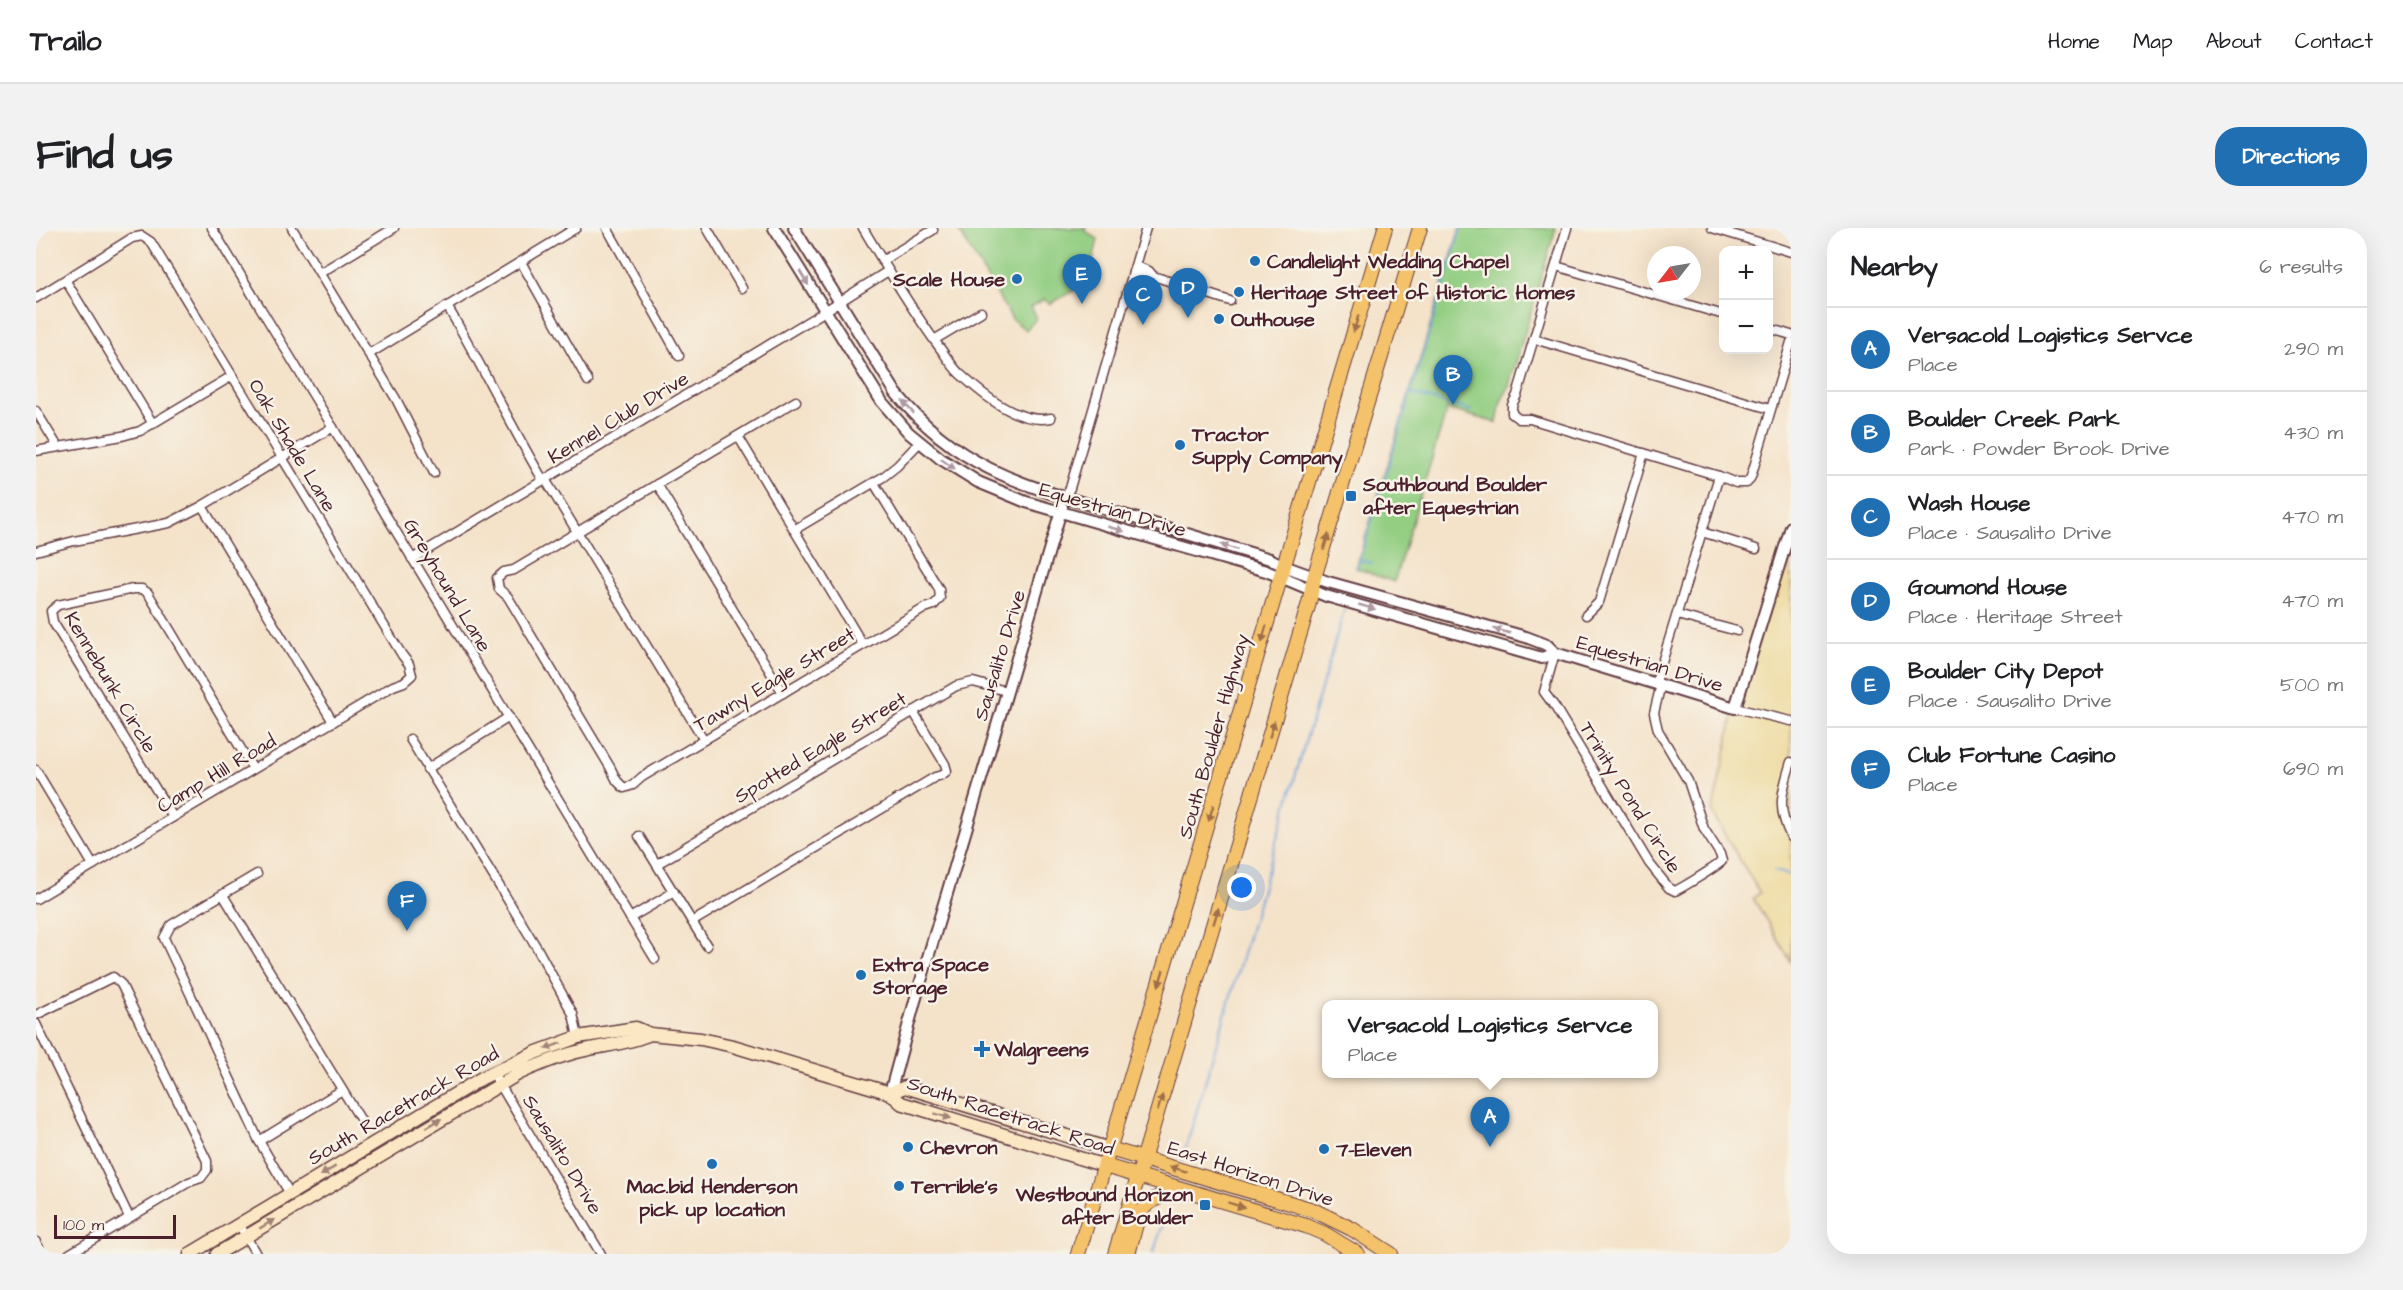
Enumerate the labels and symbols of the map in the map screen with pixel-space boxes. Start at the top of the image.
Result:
north arrow [1647,246,1701,300]
place label: Candlelight Wedding Chapel [1267,248,1509,277]
pin: E [1062,254,1102,304]
marker: Candlelight Wedding Chapel [1248,254,1262,268]
place label: Scale House [892,266,1005,294]
pin: D [1168,268,1208,318]
one-way arrow [799,270,810,286]
marker: Scale House [1010,272,1024,286]
pin: C [1124,276,1162,325]
place label: Heritage Street of Historic Homes [1251,279,1575,308]
marker: Heritage Street of Historic Homes [1232,285,1246,299]
place label: Outhouse [1231,306,1315,334]
marker: Outhouse [1212,312,1226,326]
one-way arrow [1351,315,1361,334]
pin: B [1434,356,1472,405]
street label: Kennel Club Drive [543,365,694,471]
street label: Oak Shade Lane [241,374,343,517]
one-way arrow [901,399,915,414]
place label: Tractor Supply Company [1191,421,1343,473]
marker: Tractor Supply Company [1173,438,1187,452]
one-way arrow [940,458,956,469]
place label: Southbound Boulder after Equestrian [1362,471,1548,522]
street label: Equestrian Drive [1036,476,1190,544]
marker: Southbound Boulder after Equestrian [1344,489,1358,503]
street label: Greyhound Lane [395,514,498,658]
one-way arrow [1107,525,1125,534]
one-way arrow [1322,533,1331,551]
one-way arrow [1220,542,1238,551]
street label: Sausalito Drive [967,586,1033,724]
one-way arrow [1358,603,1376,612]
street label: Kennebunk Circle [57,607,164,759]
street label: Tawny Eagle Street [689,621,861,740]
one-way arrow [1259,625,1268,643]
one-way arrow [1493,625,1511,635]
street label: Equestrian Drive [1573,628,1726,700]
street label: South Boulder Highway [1171,631,1258,842]
street label: Spotted Eagle Street [729,685,912,811]
street label: Trinity Pond Circle [1571,716,1688,879]
one-way arrow [1268,720,1277,738]
street label: Camp Hill Road [152,727,281,820]
one-way arrow [1206,804,1215,822]
your location [1227,873,1256,902]
pin: F [388,882,427,931]
one-way arrow [1212,907,1221,925]
place label: Extra Space Storage [872,951,989,1003]
marker: Extra Space Storage [854,968,868,982]
one-way arrow [1156,969,1165,987]
place label: Walgreens [993,1036,1089,1065]
street label: South Racetrack Road [303,1040,504,1172]
one-way arrow [544,1041,562,1051]
marker: Walgreens [975,1042,989,1056]
street label: South Racetrack Road [903,1069,1118,1163]
street label: Sausalito Drive [515,1089,609,1220]
one-way arrow [1156,1094,1165,1112]
pin: A [1470,1098,1510,1147]
one-way arrow [934,1112,952,1121]
one-way arrow [426,1118,443,1128]
place label: Chevron [920,1134,998,1162]
street label: East Horizon Drive [1164,1134,1337,1214]
place label: 7-Eleven [1335,1136,1412,1164]
marker: Chevron [901,1140,915,1154]
marker: 7-Eleven [1317,1142,1331,1156]
marker: Mac.bid Henderson pick up location [705,1157,719,1171]
one-way arrow [1169,1164,1187,1173]
one-way arrow [320,1166,336,1177]
place label: Mac.bid Henderson pick up location [626,1173,798,1224]
place label: Terrible's [910,1173,998,1201]
marker: Terrible's [892,1179,906,1193]
place label: Westbound Horizon after Boulder [1015,1181,1194,1232]
marker: Westbound Horizon after Boulder [1198,1198,1212,1212]
one-way arrow [1227,1201,1245,1210]
scale bar [54,1212,176,1240]
one-way arrow [259,1218,275,1229]

